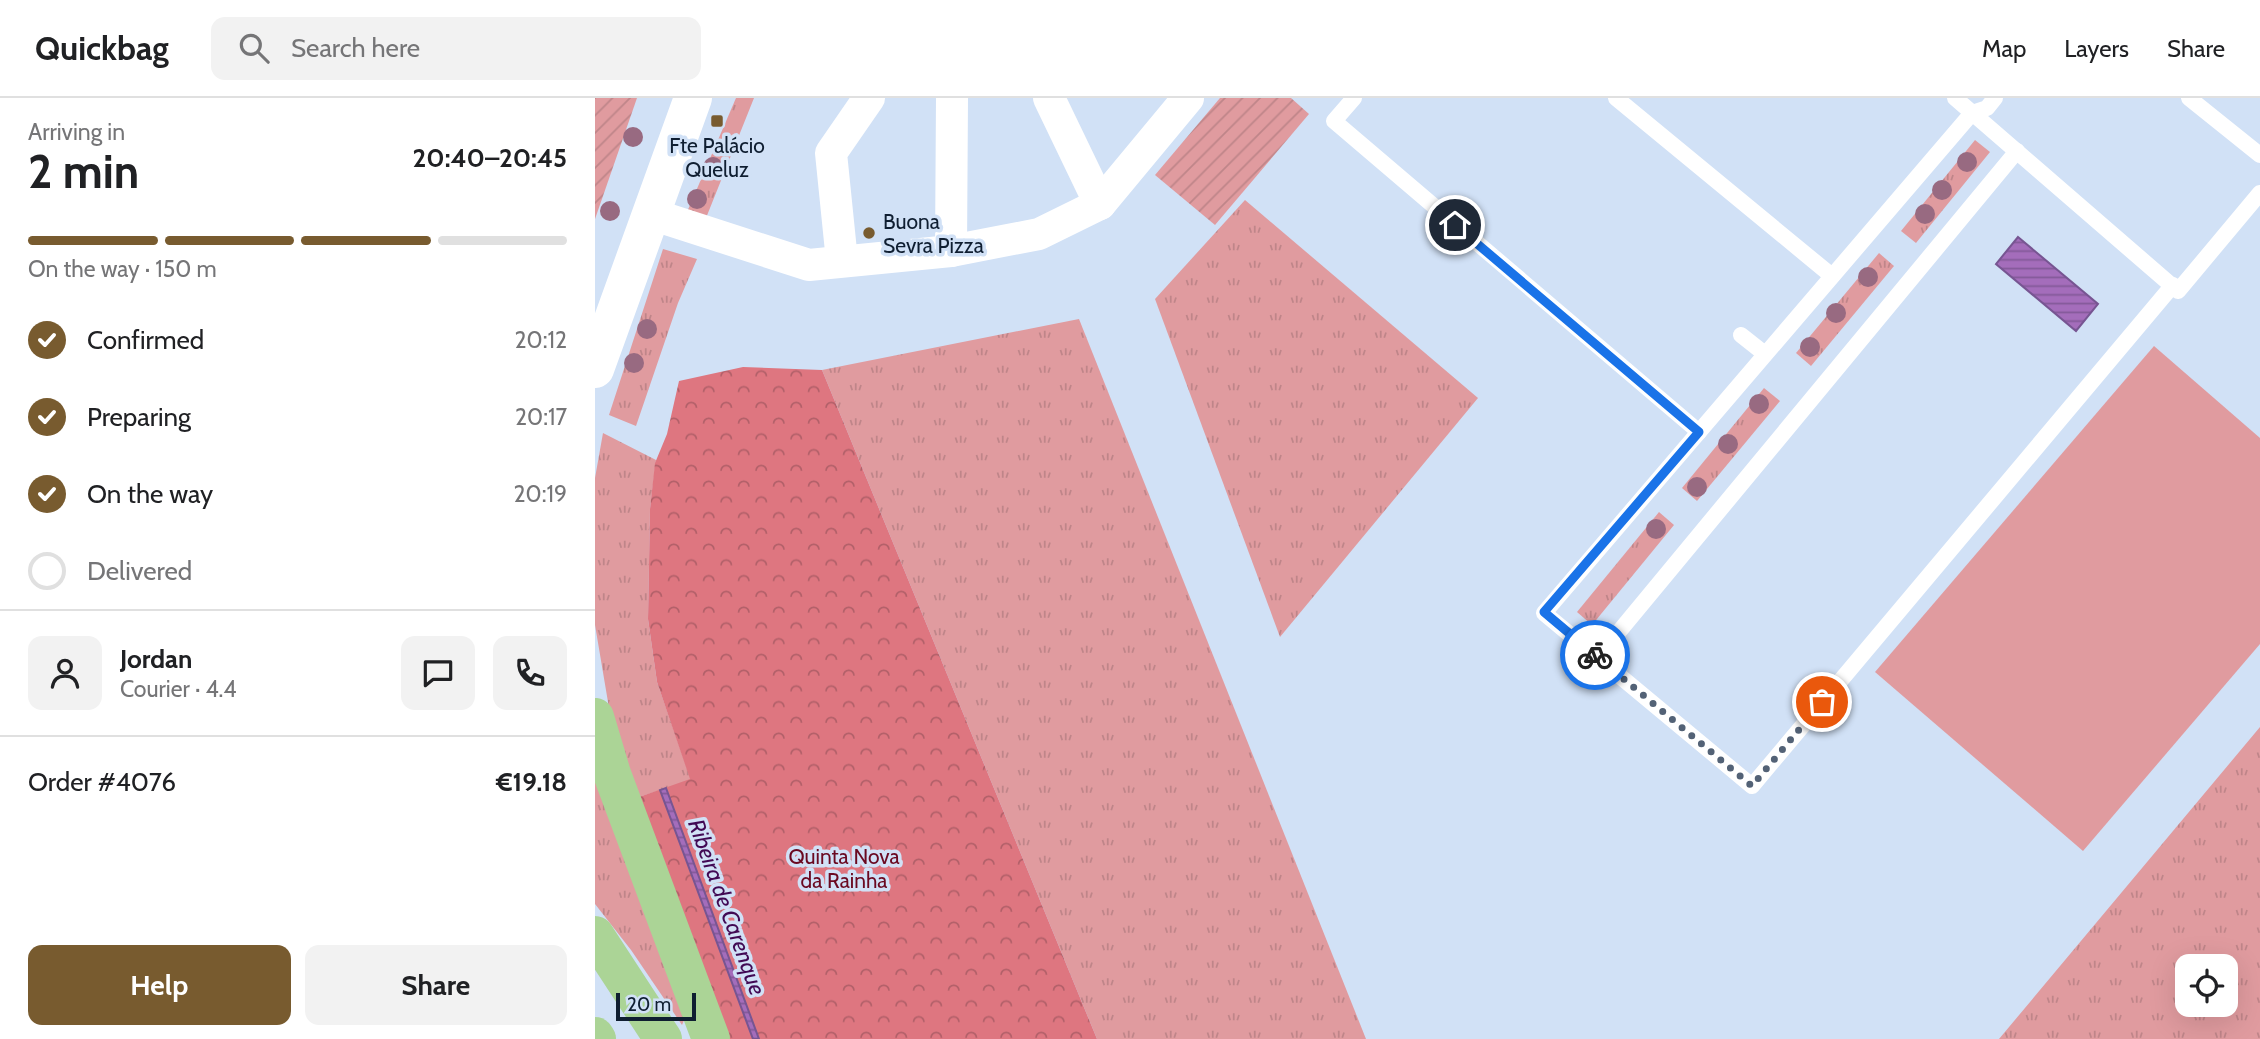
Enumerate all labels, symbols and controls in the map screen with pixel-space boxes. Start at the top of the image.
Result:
search box [211,17,701,80]
text: Quickbag [35,28,169,68]
icon: search [235,29,273,67]
text: Search here [291,32,420,64]
text: Map [1982,34,2026,63]
text: Layers [2064,34,2129,63]
text: Share [2167,34,2225,63]
marker: Fte Palácio Queluz [709,113,725,129]
text: Arriving in [28,118,125,146]
place label: Fte Palácio Queluz [669,133,765,182]
text: 20:40–20:45 [413,142,567,174]
text: 2 min [28,144,139,200]
pin [1425,195,1485,255]
icon: home [1436,206,1474,244]
place label: Buona Sevra Pizza [883,209,984,258]
marker: Buona Sevra Pizza [861,225,877,241]
text: On the way · 150 m [28,255,217,283]
icon: check [28,321,66,359]
text: Confirmed [87,324,204,356]
text: 20:12 [515,326,567,354]
icon: check [28,398,66,436]
text: Preparing [87,401,191,433]
text: 20:17 [515,403,567,431]
icon: check [28,475,66,513]
text: On the way [87,478,213,510]
text: 20:19 [514,480,567,508]
text: Delivered [87,555,192,587]
courier [1560,620,1630,690]
button: person [28,636,102,710]
button: chat [401,636,475,710]
button: phone [493,636,567,710]
icon: bike [1576,636,1614,674]
text: Jordan [120,643,192,675]
pin [1792,672,1852,732]
text: Courier · 4.4 [120,675,237,703]
icon: bag [1803,683,1841,721]
text: Order #4076 [28,766,176,798]
text: €19.18 [496,766,567,798]
water label: Ribeira de Carenque [682,815,772,999]
park label: Quinta Nova da Rainha [788,844,900,893]
button: Help [28,945,291,1025]
button: Share [305,945,567,1025]
map controls [2175,954,2238,1017]
button: locate [2175,954,2238,1017]
scale bar [616,990,697,1022]
text: 20 m [627,993,671,1016]

